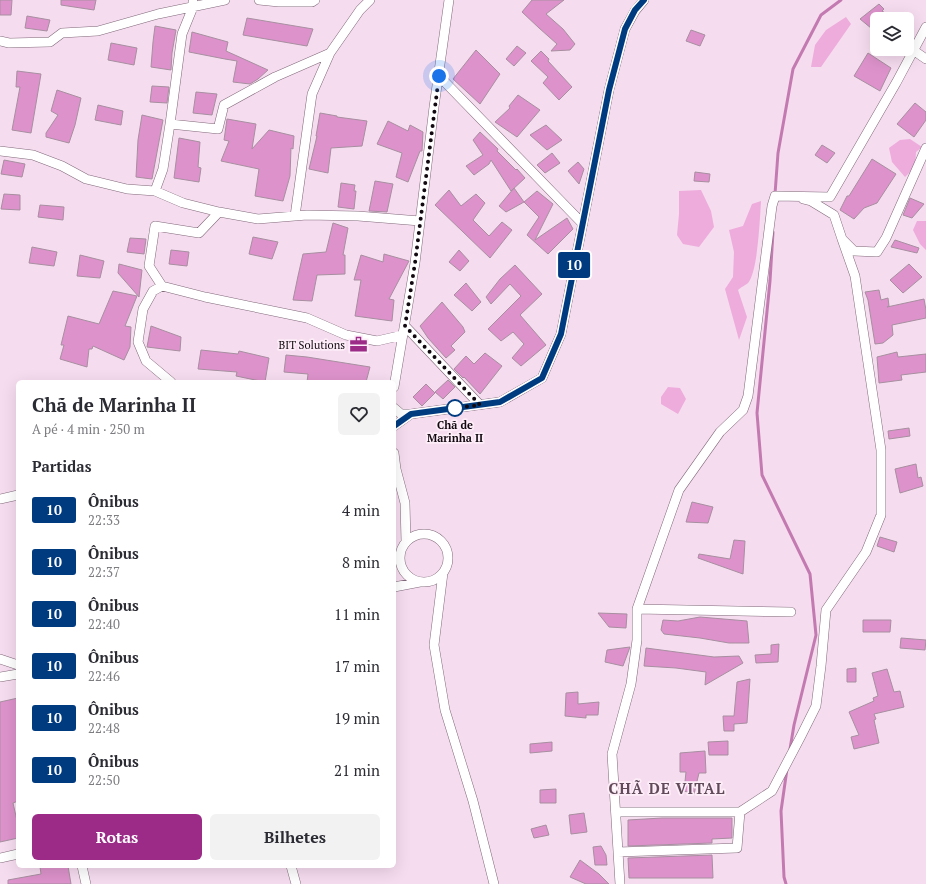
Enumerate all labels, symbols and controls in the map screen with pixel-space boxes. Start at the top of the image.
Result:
map controls [870,12,914,56]
button: layers [870,12,914,56]
your location [429,66,449,86]
line badge: 10 [556,252,592,278]
text: 10 [566,255,582,274]
office icon: BIT Solutions [348,335,368,355]
place label: BIT Solutions [279,338,345,352]
text: Chã de Marinha II [32,392,196,417]
button: heart [338,393,380,435]
marker: Chã de Marinha II [446,399,464,417]
place label: Chã de Marinha II [427,418,483,445]
text: A pé · 4 min · 250 m [32,420,145,438]
text: Partidas [32,456,91,476]
text: Ônibus [88,491,139,511]
text: 10 [46,500,62,519]
text: 4 min [342,500,380,520]
text: 22:33 [88,511,120,529]
text: Ônibus [88,543,139,563]
text: 10 [46,552,62,571]
text: 8 min [342,552,380,572]
text: 22:37 [88,563,120,581]
text: Ônibus [88,595,139,615]
text: 10 [46,604,62,623]
text: 11 min [334,604,380,624]
text: 22:40 [88,615,120,633]
text: Ônibus [88,647,139,667]
text: 10 [46,656,62,675]
text: 17 min [334,656,380,676]
text: 22:46 [88,667,120,685]
text: Ônibus [88,699,139,719]
text: 10 [46,708,62,727]
text: 19 min [334,708,380,728]
text: 22:48 [88,719,120,737]
text: Ônibus [88,751,139,771]
text: 10 [46,760,62,779]
text: 21 min [334,760,380,780]
text: 22:50 [88,771,120,789]
district label: CHÃ DE VITAL [608,778,726,798]
button: Rotas [32,814,202,860]
button: Bilhetes [210,814,380,860]

